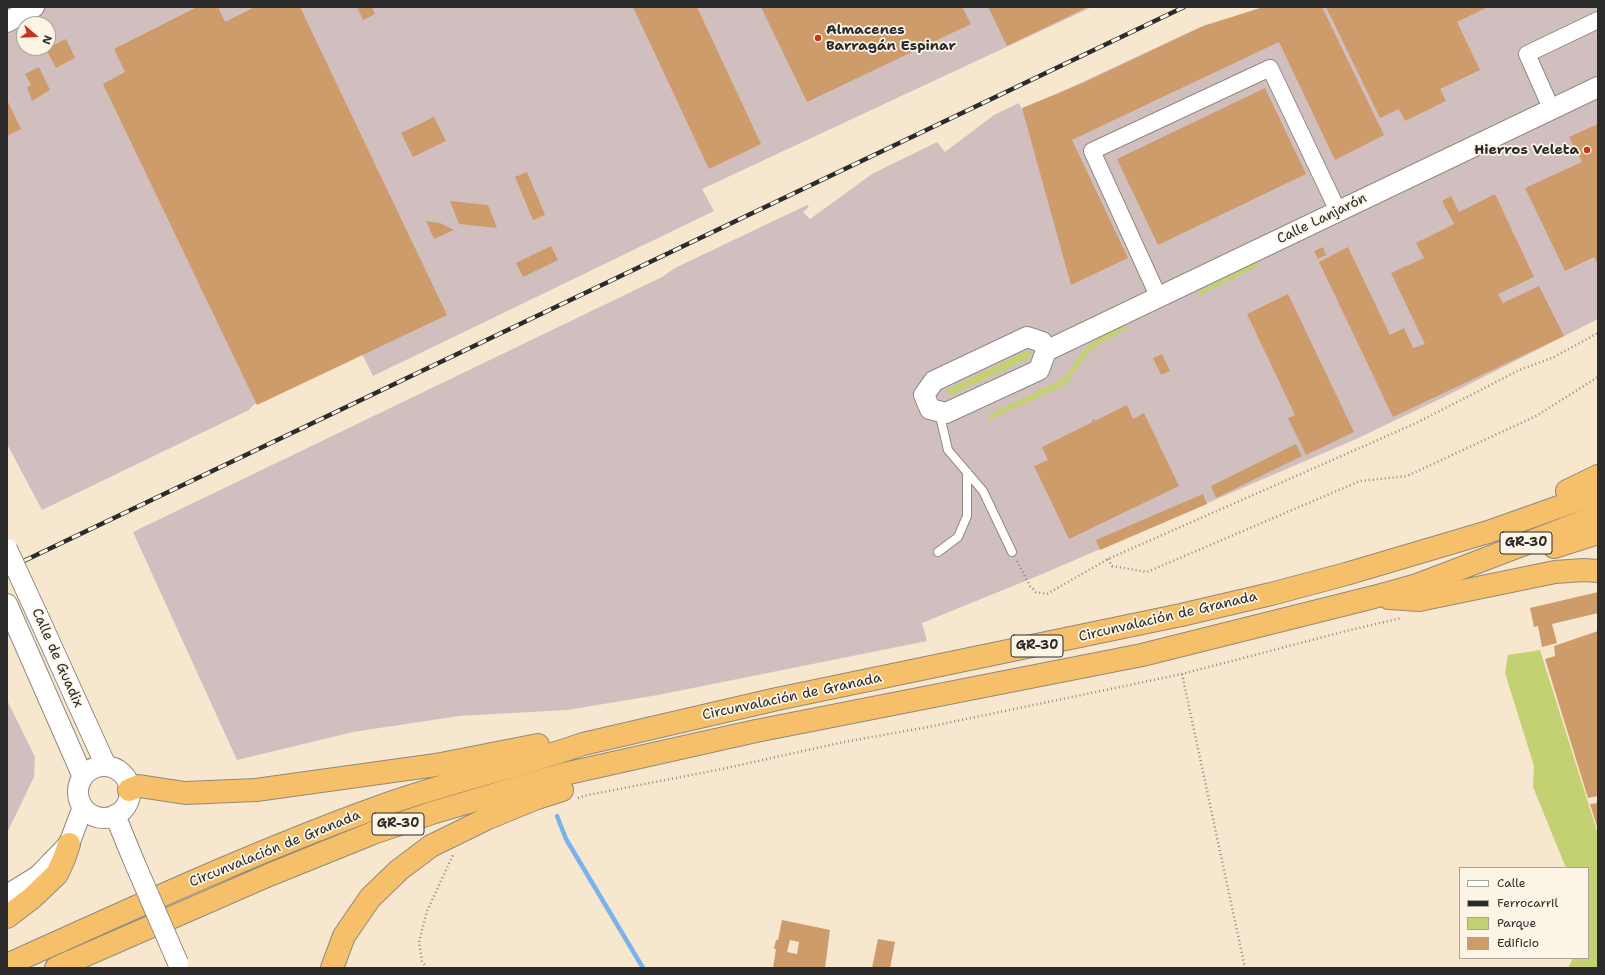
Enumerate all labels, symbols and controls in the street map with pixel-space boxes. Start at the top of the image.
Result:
north arrow [16,16,56,56]
place label: Almacenes Barragán Espinar [826,22,956,54]
text: N [38,33,55,46]
marker: Almacenes Barragán Espinar [813,33,823,43]
place label: Hierros Veleta [1474,142,1579,158]
marker: Hierros Veleta [1582,145,1592,155]
street label: Calle Lanjarón [1274,190,1370,248]
road number: GR-30 [1500,532,1552,554]
street label: Circunvalación de Granada [1077,588,1259,646]
street label: Calle de Guadix [28,606,86,710]
road number: GR-30 [1011,635,1063,657]
street label: Circunvalación de Granada [701,670,883,724]
street label: Circunvalación de Granada [187,807,363,891]
road number: GR-30 [372,813,424,835]
legend [1459,867,1589,959]
text: Calle [1497,875,1526,891]
text: Ferrocarril [1497,895,1558,911]
text: Parque [1497,915,1536,931]
text: Edificio [1497,935,1539,951]

